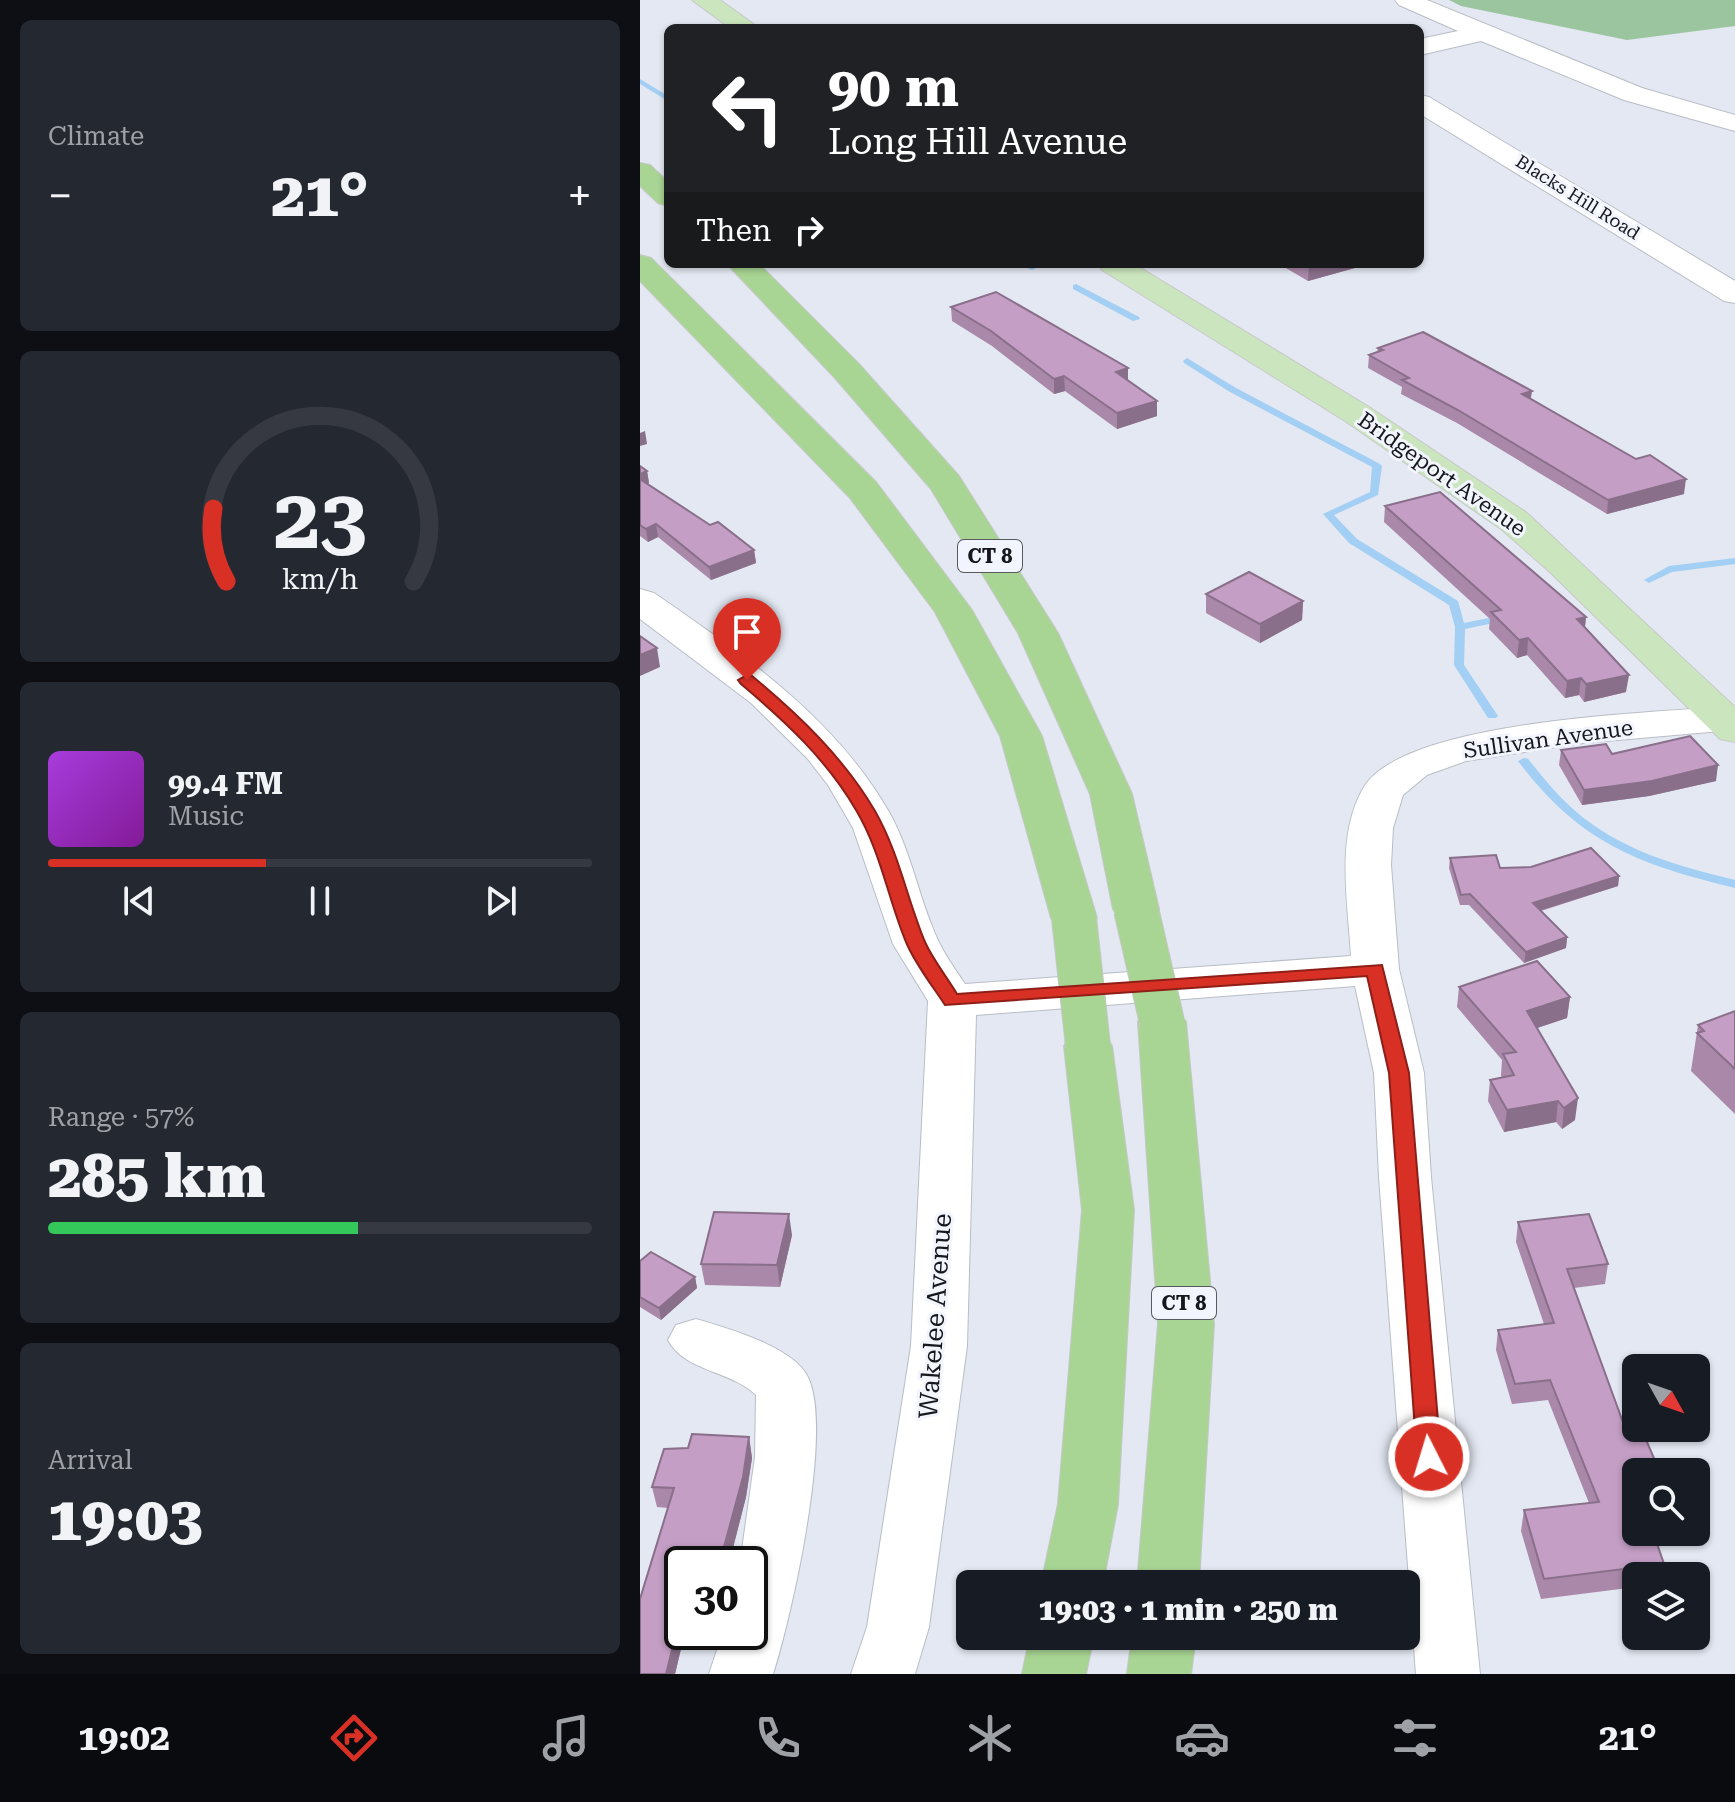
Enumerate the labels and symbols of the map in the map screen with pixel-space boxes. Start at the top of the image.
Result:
street label: Blacks Hill Road [1512,150,1644,244]
street label: Bridgeport Avenue [1353,407,1531,541]
road number: CT 8 [958,540,1022,572]
pin [713,598,781,680]
street label: Sullivan Avenue [1462,715,1634,763]
street label: Wakelee Avenue [913,1212,957,1420]
road number: CT 8 [1152,1287,1216,1319]
north arrow [1622,1354,1710,1442]
position arrow [1387,1415,1471,1499]
speed limit sign: 30 [664,1546,768,1650]

